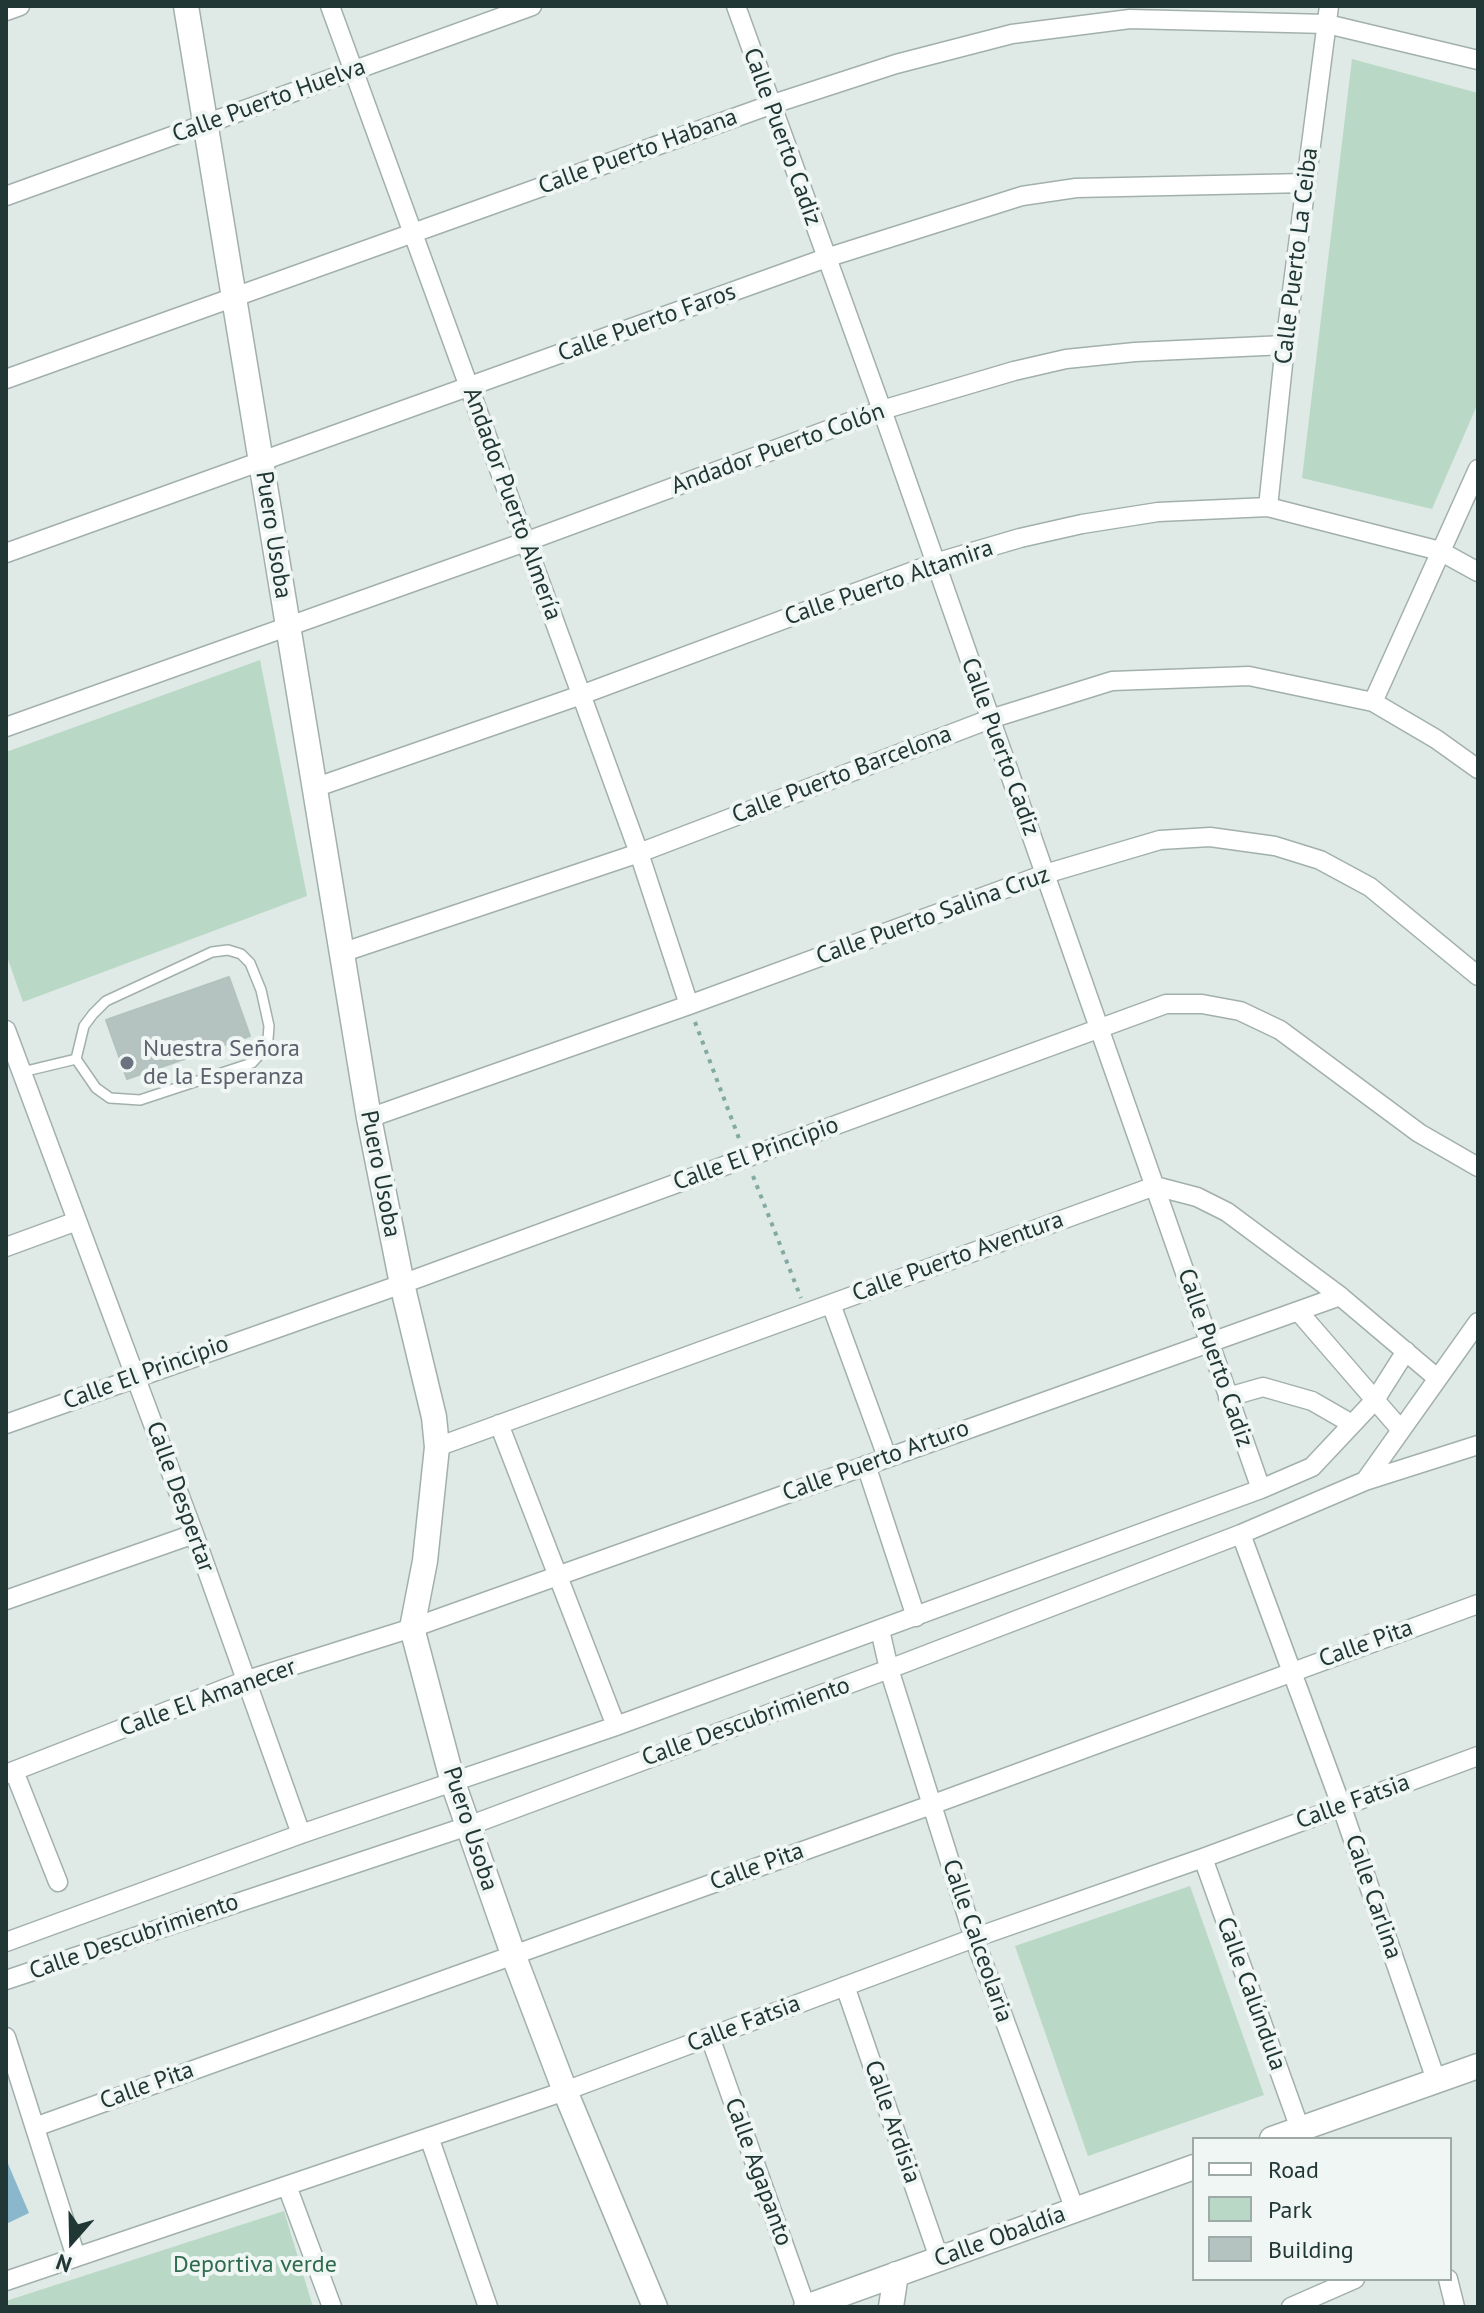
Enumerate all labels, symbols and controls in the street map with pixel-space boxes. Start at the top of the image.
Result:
street label: Calle Puerto Cadiz [737,44,827,230]
street label: Calle Puerto Huelva [169,53,369,149]
street label: Calle Puerto Habana [535,103,741,201]
street label: Calle Puerto La Ceiba [1269,146,1325,366]
street label: Calle Puerto Faros [554,277,740,369]
street label: Andador Puerto Almería [457,384,567,624]
street label: Andador Puerto Colón [667,397,889,501]
street label: Puero Usoba [249,469,297,601]
street label: Calle Puerto Altamira [781,534,997,632]
street label: Calle Puerto Cadiz [955,654,1045,840]
street label: Calle Puerto Barcelona [728,720,956,830]
street label: Calle Puerto Salina Cruz [812,860,1054,972]
place label: Nuestra Señora de la Esperanza [143,1035,304,1091]
marker: Nuestra Señora de la Esperanza [118,1054,136,1072]
street label: Puero Usoba [354,1108,406,1240]
street label: Calle El Principio [669,1111,843,1197]
street label: Calle Puerto Aventura [849,1205,1067,1309]
street label: Calle Puerto Cadiz [1171,1265,1259,1451]
street label: Calle El Principio [59,1330,233,1416]
street label: Calle Puerto Arturo [779,1414,973,1508]
street label: Calle Despertar [139,1418,221,1576]
street label: Calle Pita [1315,1614,1417,1674]
street label: Calle El Amanecer [116,1653,300,1743]
street label: Calle Descubrimiento [638,1671,854,1773]
street label: Puero Usoba [436,1763,504,1895]
street label: Calle Fatsia [1292,1768,1414,1836]
street label: Calle Carlina [1338,1831,1408,1963]
street label: Calle Pita [706,1837,808,1897]
street label: Calle Calceolaria [936,1856,1018,2026]
street label: Calle Descubrimiento [26,1888,242,1986]
street label: Calle Calúndula [1210,1914,1292,2074]
street label: Calle Fatsia [683,1989,805,2059]
street label: Calle Pita [96,2056,198,2116]
street label: Calle Ardisia [858,2057,926,2187]
street label: Calle Agapanto [718,2094,798,2250]
legend [1192,2137,1452,2281]
text: Road [1268,2154,1319,2185]
text: Park [1268,2194,1312,2225]
street label: Calle Obaldía [931,2200,1069,2274]
north arrow [32,2201,112,2281]
text: Building [1268,2234,1354,2265]
text: N [52,2248,75,2279]
park label: Deportiva verde [173,2251,337,2279]

